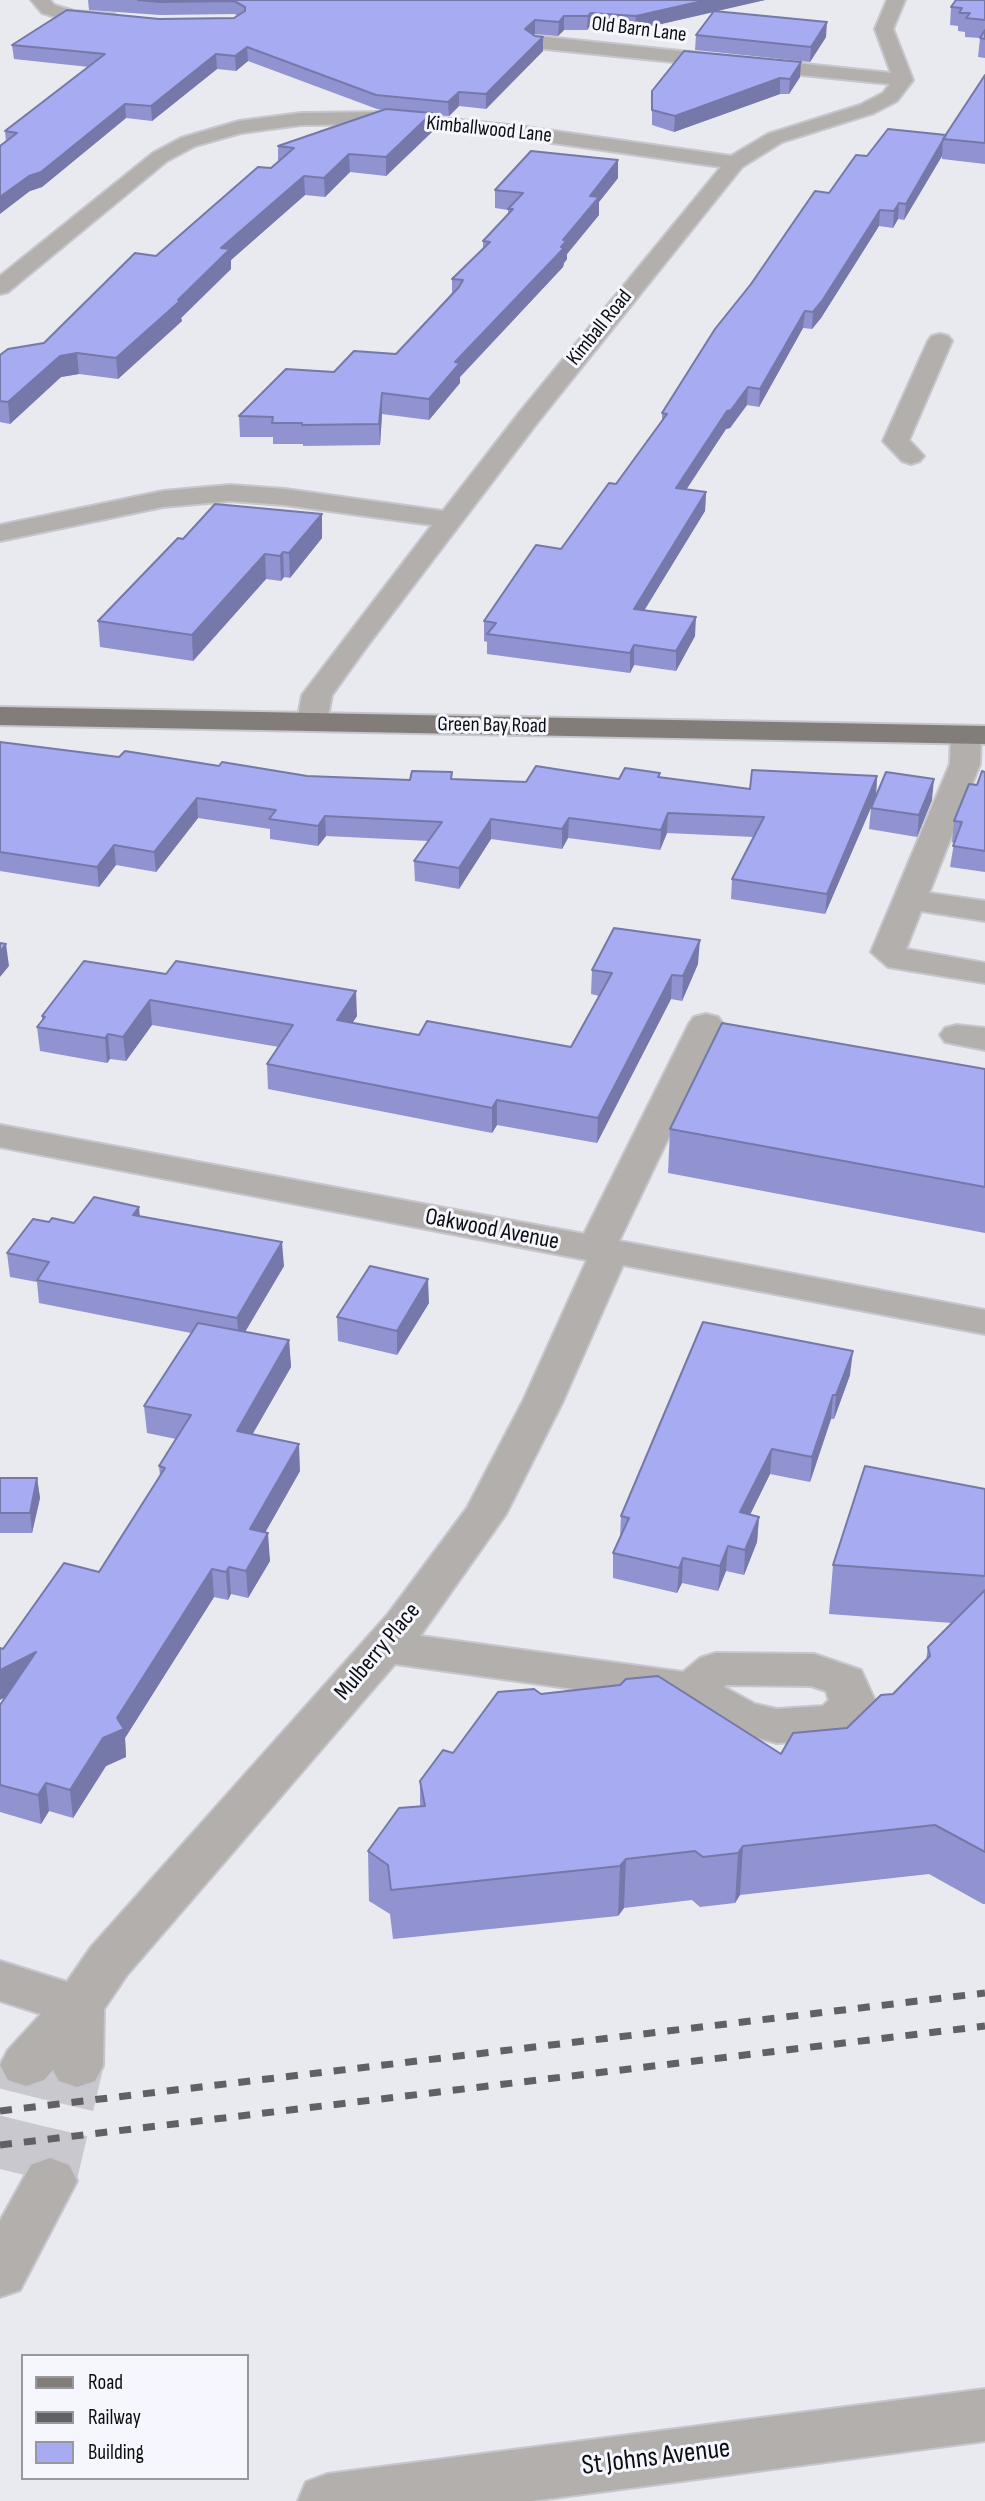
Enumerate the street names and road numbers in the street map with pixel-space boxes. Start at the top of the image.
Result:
street label: Old Barn Lane [590,12,688,48]
street label: Kimballwood Lane [425,111,553,149]
street label: Kimball Road [562,285,638,371]
street label: Green Bay Road [437,712,547,740]
street label: Oakwood Avenue [423,1203,561,1257]
street label: Mulberry Place [329,1597,427,1707]
street label: St Johns Avenue [580,2432,732,2484]

